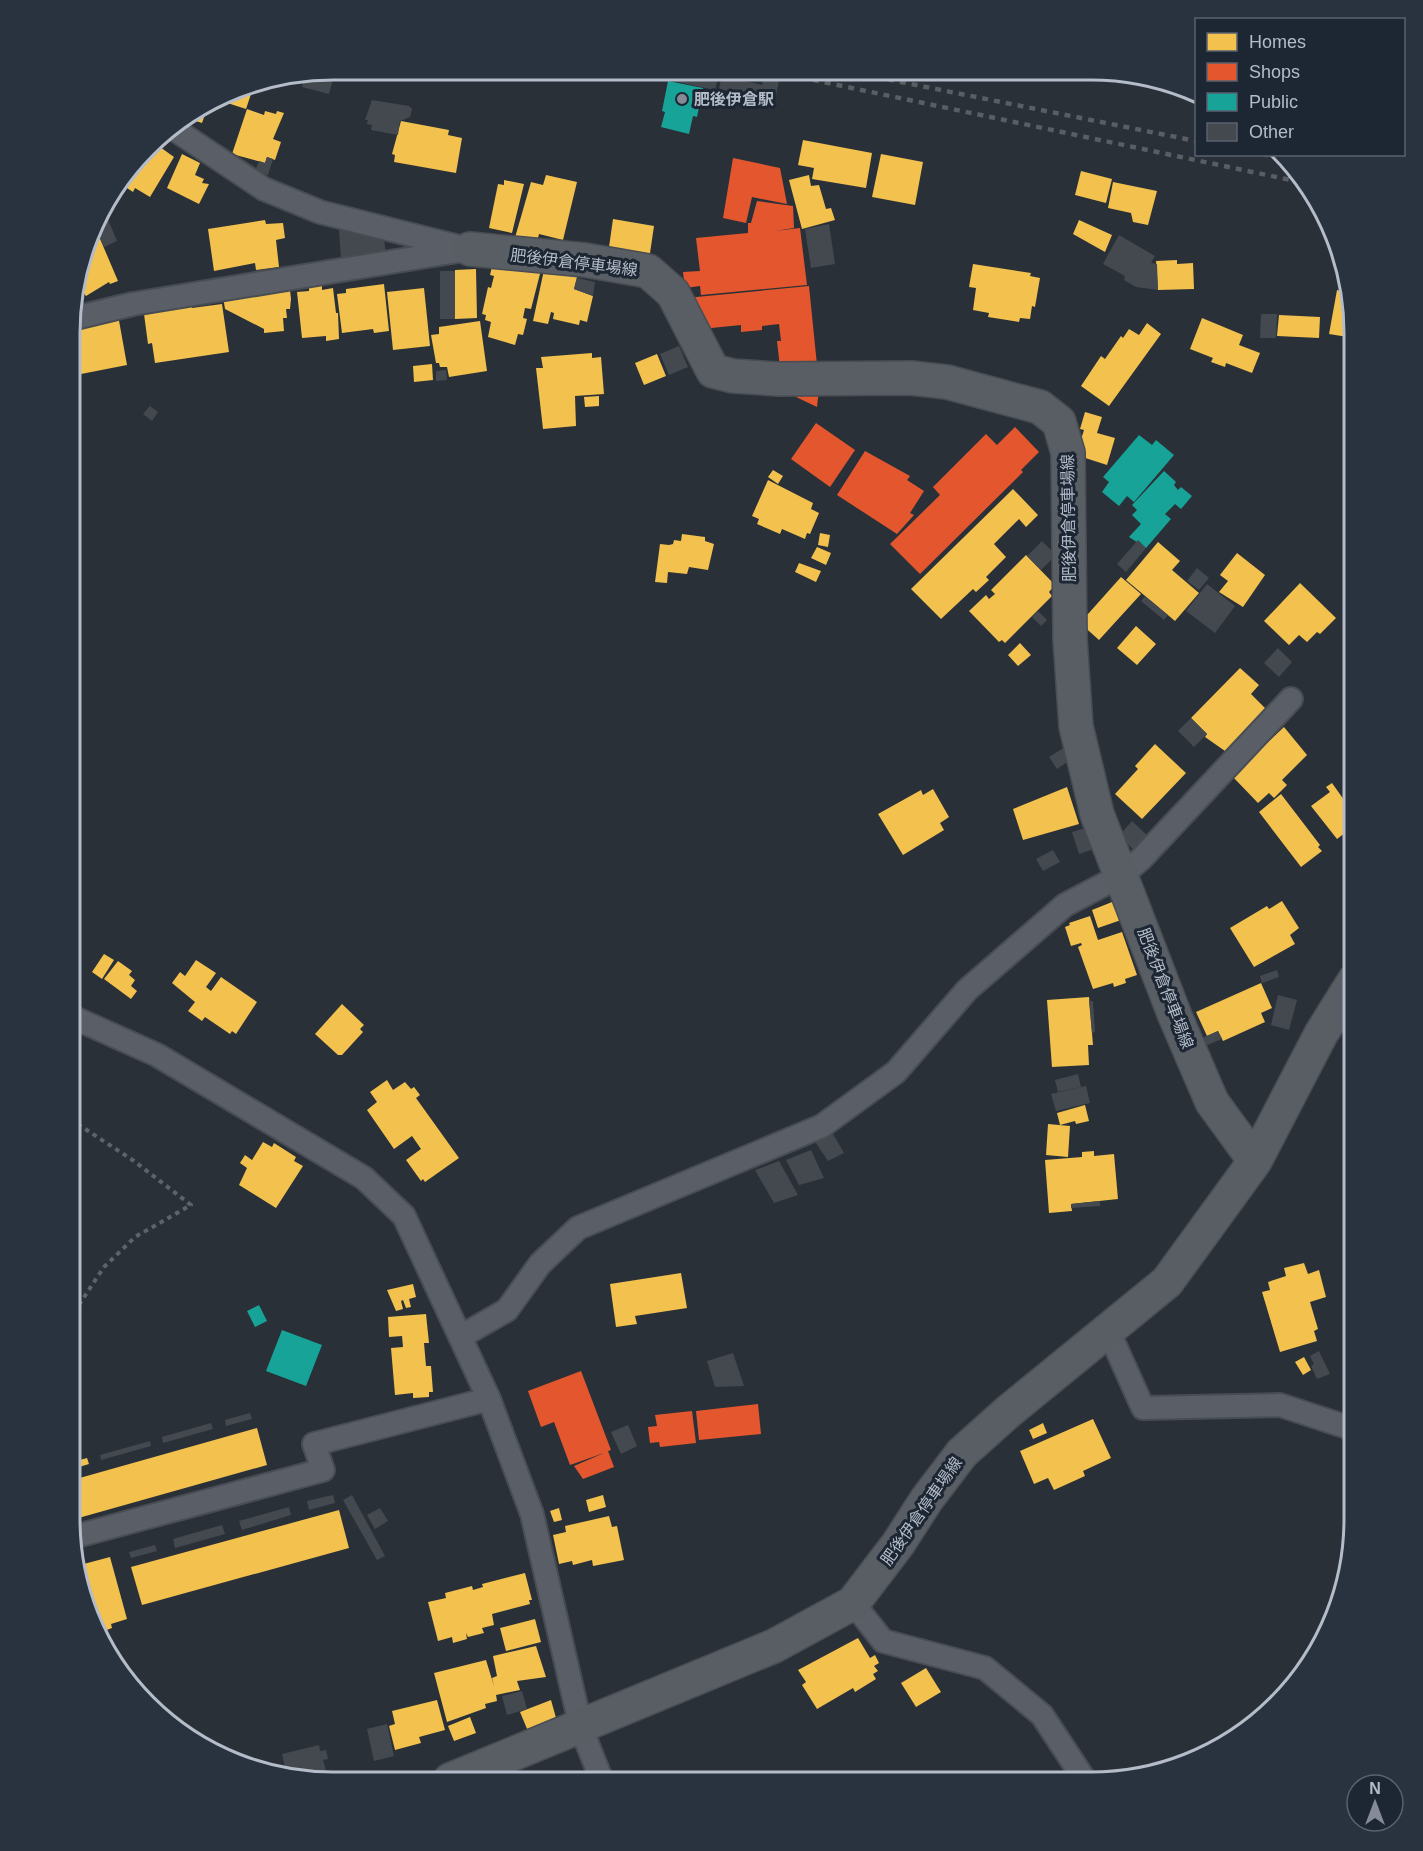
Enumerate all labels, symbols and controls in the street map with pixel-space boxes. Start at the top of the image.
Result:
legend [1195,18,1405,156]
text: Homes [1249,32,1306,52]
text: Shops [1249,62,1300,82]
place label: 肥後伊倉駅 [694,91,774,108]
marker: 肥後伊倉駅 [675,92,689,106]
text: Public [1249,92,1298,112]
text: Other [1249,122,1294,142]
street label: 肥後伊倉停車場線 [509,246,639,279]
street label: 肥後伊倉停車場線 [1059,454,1078,582]
street label: 肥後伊倉停車場線 [1135,925,1196,1051]
street label: 肥後伊倉停車場線 [878,1454,965,1569]
north arrow [1345,1773,1405,1833]
text: N [1369,1780,1381,1797]

